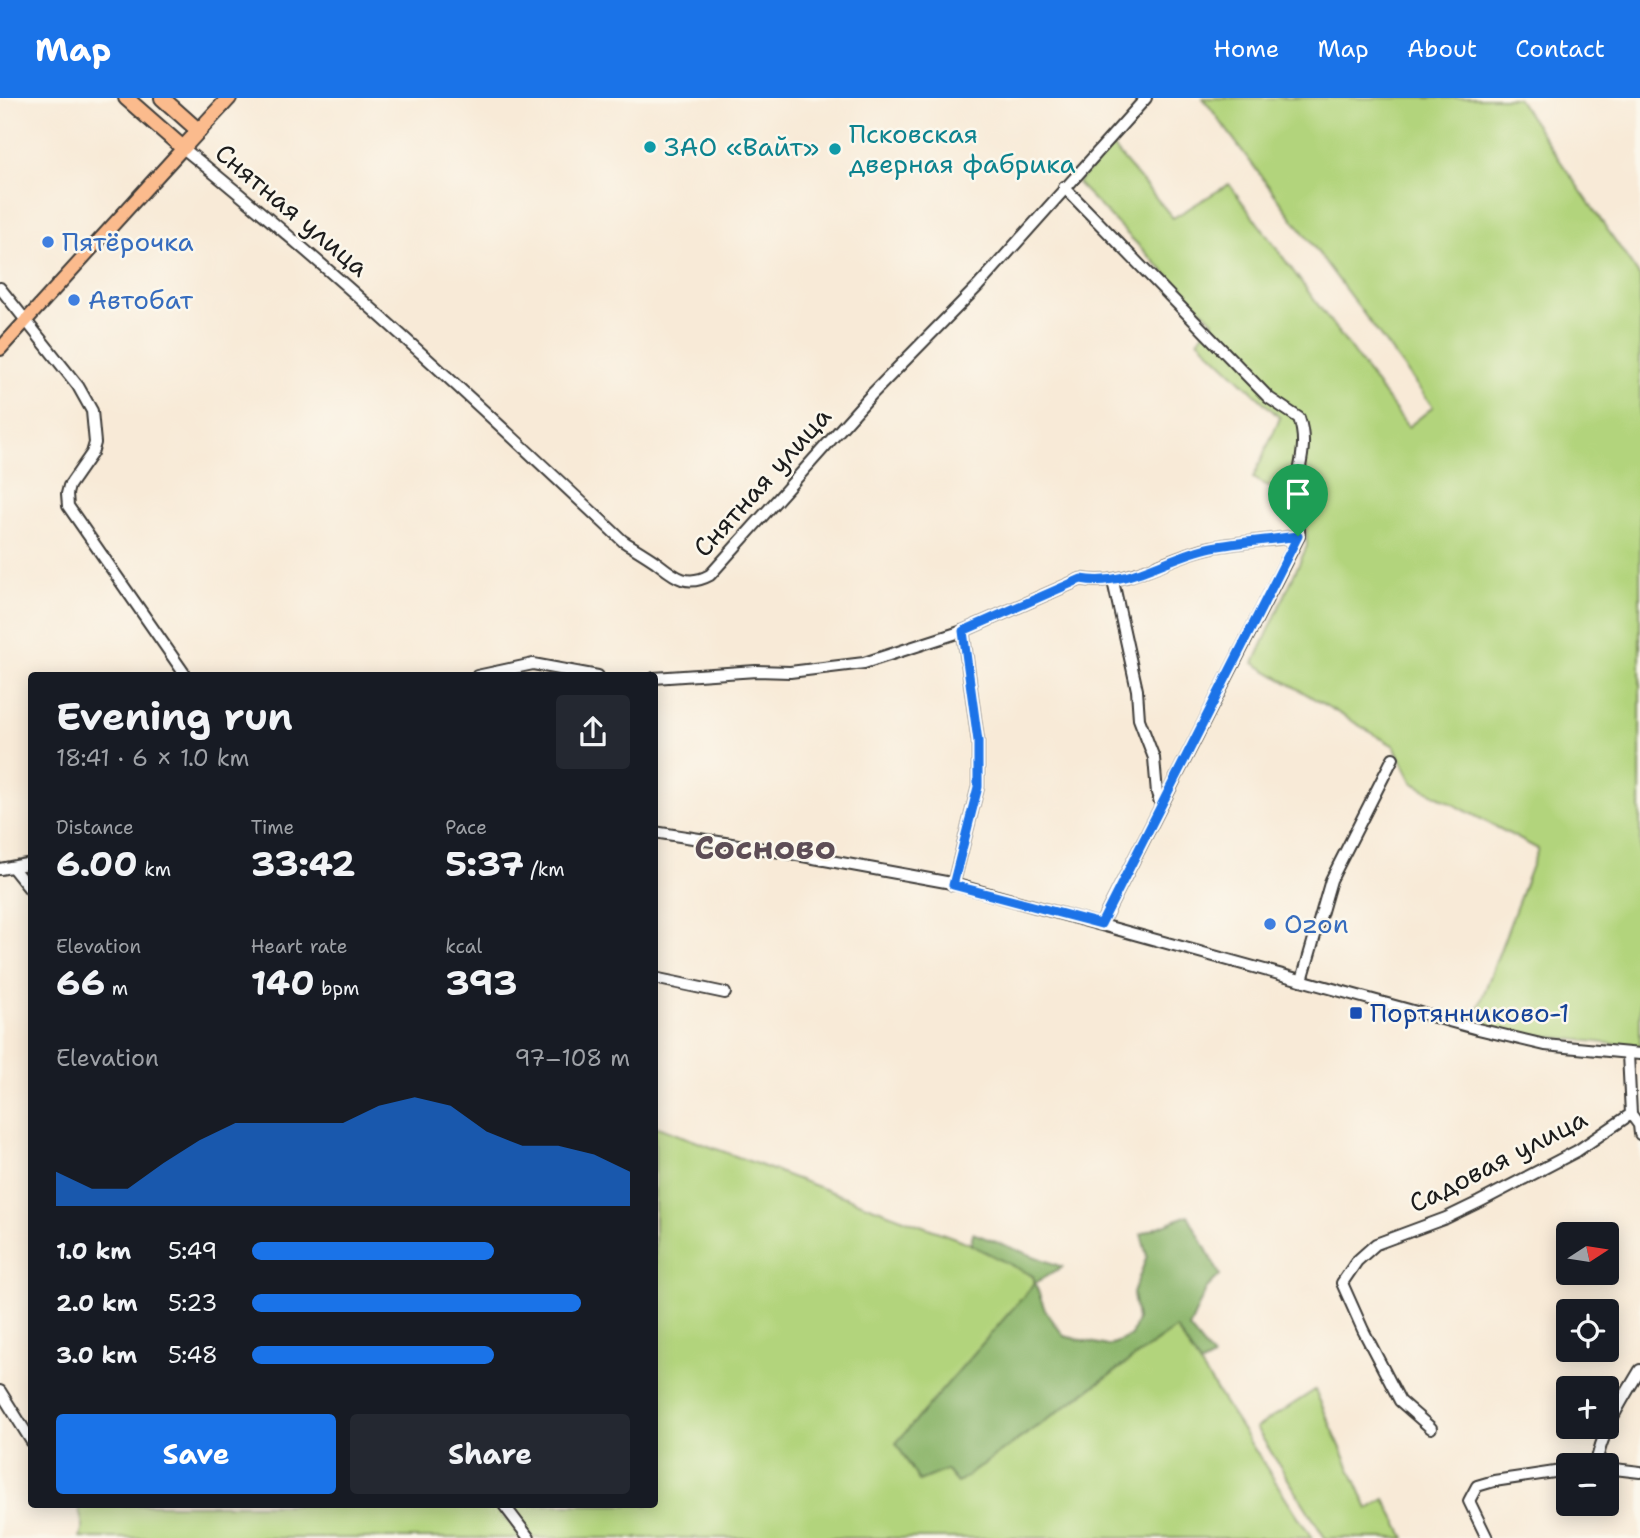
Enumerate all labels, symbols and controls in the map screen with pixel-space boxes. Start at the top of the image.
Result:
text: Map [35,27,111,72]
text: Home [1213,33,1279,65]
text: Map [1317,33,1369,65]
text: About [1407,33,1477,65]
text: Contact [1515,33,1605,65]
place label: Псковская дверная фабрика [849,116,1076,181]
place label: ЗАО «Вайт» [664,129,819,164]
street label: Снятная улица [208,135,377,284]
marker: ЗАО «Вайт» [642,139,658,155]
marker: Псковская дверная фабрика [827,141,843,157]
place label: Пятёрочка [62,224,194,259]
marker: Пятёрочка [40,234,56,250]
place label: Автобат [88,282,194,317]
marker: Автобат [66,292,82,308]
street label: Снятная улица [685,399,838,564]
pin [1268,464,1328,536]
icon: arrive [1279,475,1317,513]
text: Evening run [56,691,293,742]
button: share [556,695,630,769]
text: 18:41 · 6 × 1.0 km [56,743,249,773]
text: Distance [56,815,134,840]
text: Time [251,815,294,840]
text: Pace [445,815,487,840]
district label: Сосново [694,825,836,870]
text: 6.00 [56,840,138,887]
text: 33:42 [251,840,356,887]
text: 5:37 [445,840,524,887]
text: km [138,857,171,882]
text: /km [524,857,565,882]
place label: Ozon [1284,906,1349,941]
marker: Ozon [1262,916,1278,932]
text: Elevation [56,934,141,959]
text: Heart rate [251,934,347,959]
text: kcal [445,934,482,959]
text: 66 [56,959,105,1006]
text: 140 [251,959,315,1006]
text: 393 [445,959,517,1006]
text: m [105,976,128,1001]
text: bpm [315,976,360,1001]
place label: Портянниково-1 [1370,995,1570,1030]
marker: Портянниково-1 [1348,1005,1364,1021]
text: Elevation [56,1043,159,1073]
text: 97–108 m [514,1043,630,1073]
street label: Садовая улица [1403,1101,1593,1220]
north arrow [1556,1222,1619,1284]
map controls [1556,1222,1619,1516]
text: 1.0 km [56,1236,131,1266]
text: 5:49 [168,1236,217,1266]
text: 2.0 km [56,1288,138,1318]
text: 5:23 [168,1288,217,1318]
button: locate [1556,1299,1619,1362]
text: 3.0 km [56,1340,137,1370]
text: 5:48 [168,1340,218,1370]
button: + [1556,1376,1619,1439]
button: Save [56,1414,336,1494]
button: Share [350,1414,630,1494]
button: − [1556,1453,1619,1516]

